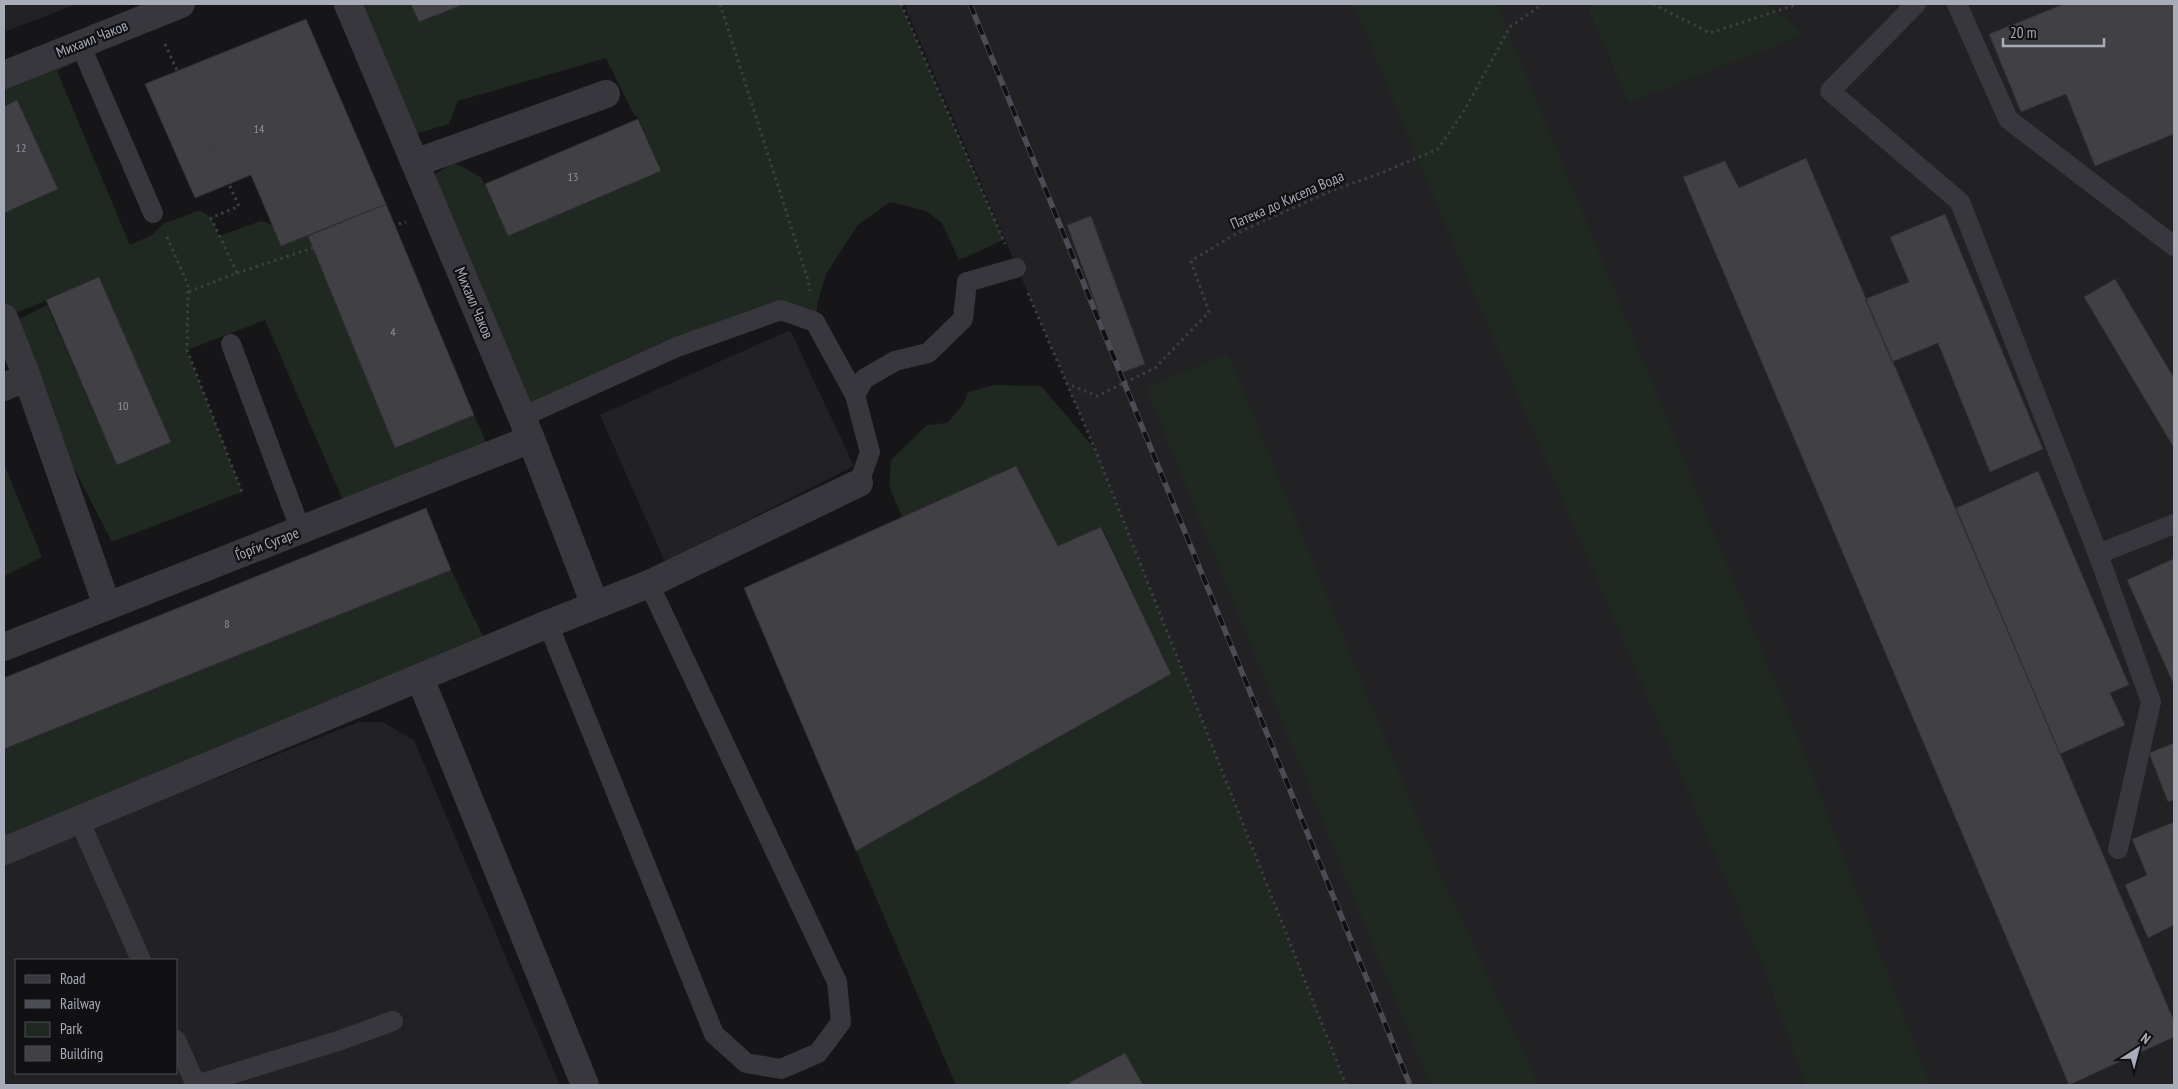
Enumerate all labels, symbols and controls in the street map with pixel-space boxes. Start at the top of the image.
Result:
scale bar [2003,15,2104,47]
street label: Михаил Чаков [53,16,130,62]
text: 20 m [2010,23,2036,42]
house number: 14 [254,121,265,136]
house number: 12 [16,140,26,155]
street label: Патека до Кисела Вода [1227,166,1347,233]
house number: 13 [568,169,578,184]
street label: Михаил Чаков [451,264,498,341]
house number: 4 [390,324,396,339]
house number: 10 [118,398,128,413]
street label: Ѓорѓи Сугаре [232,523,301,564]
house number: 8 [224,616,230,631]
legend [15,959,178,1074]
text: Road [60,969,86,988]
text: Railway [60,994,101,1013]
text: Park [60,1019,82,1038]
north arrow [2113,1024,2163,1074]
text: N [2137,1029,2154,1048]
text: Building [60,1044,103,1063]

